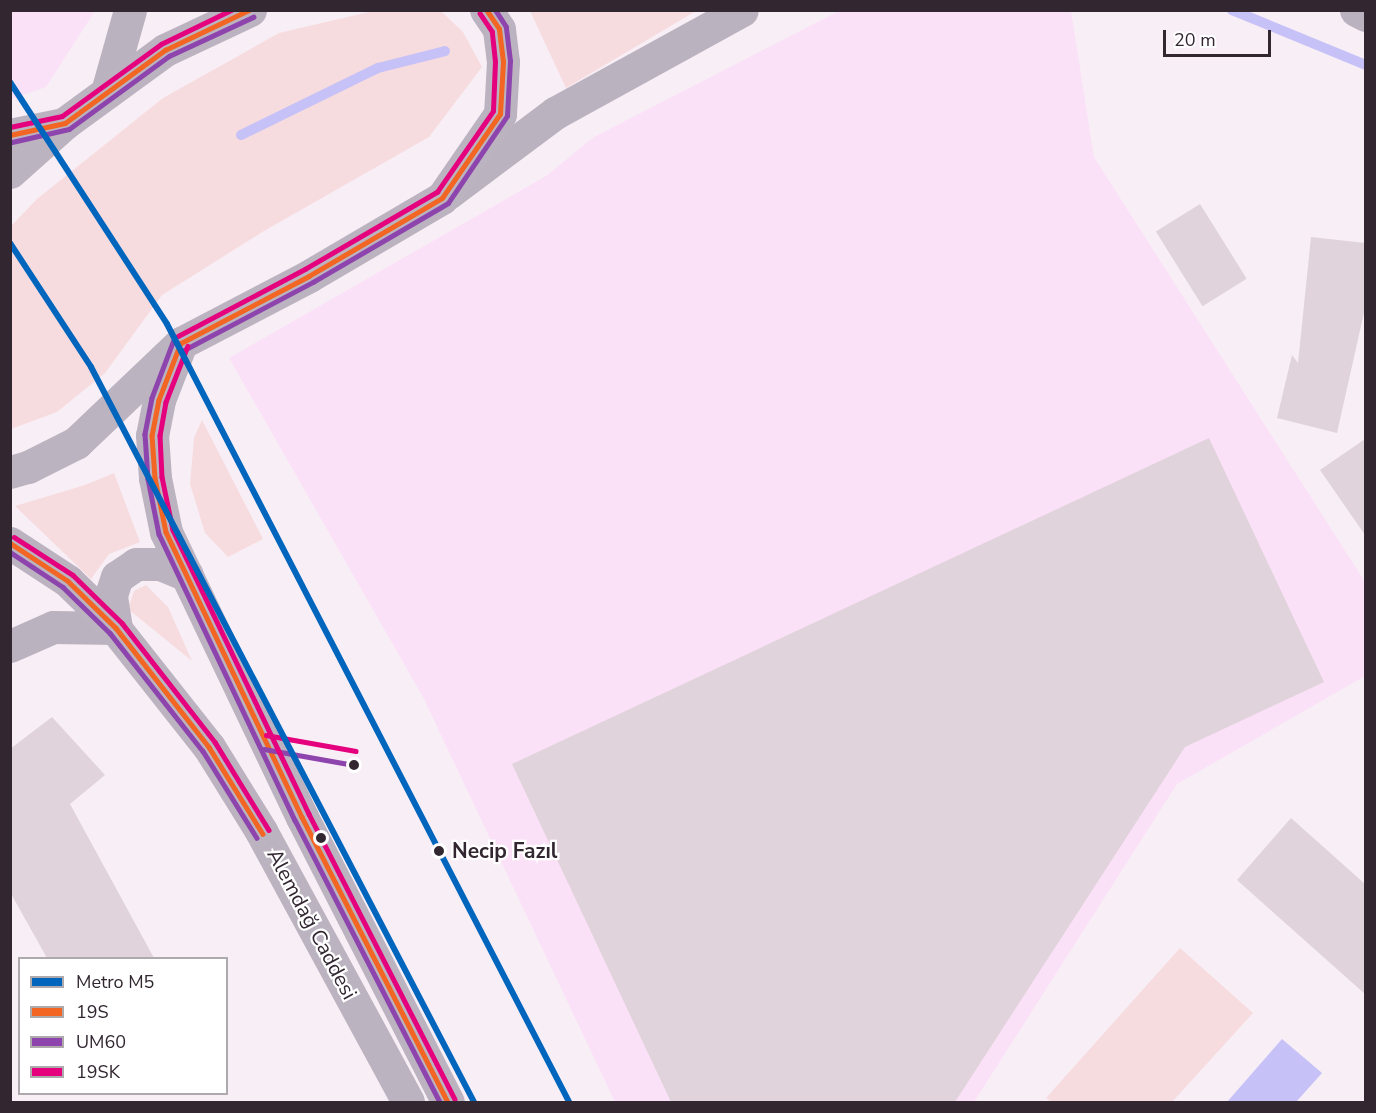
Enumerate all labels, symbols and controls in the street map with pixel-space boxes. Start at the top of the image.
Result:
scale bar [1166,18,1274,56]
text: 20 m [1174,28,1216,52]
unlabelled marker [348,759,360,771]
unlabelled marker [315,832,327,844]
place label: Necip Fazıl [452,838,558,864]
marker: Necip Fazıl [430,842,448,860]
street label: Alemdağ Caddesi [262,844,362,1004]
legend [18,957,228,1095]
text: Metro M5 [76,970,154,994]
text: 19S [76,1000,109,1024]
text: UM60 [76,1030,126,1054]
text: 19SK [76,1060,120,1084]

